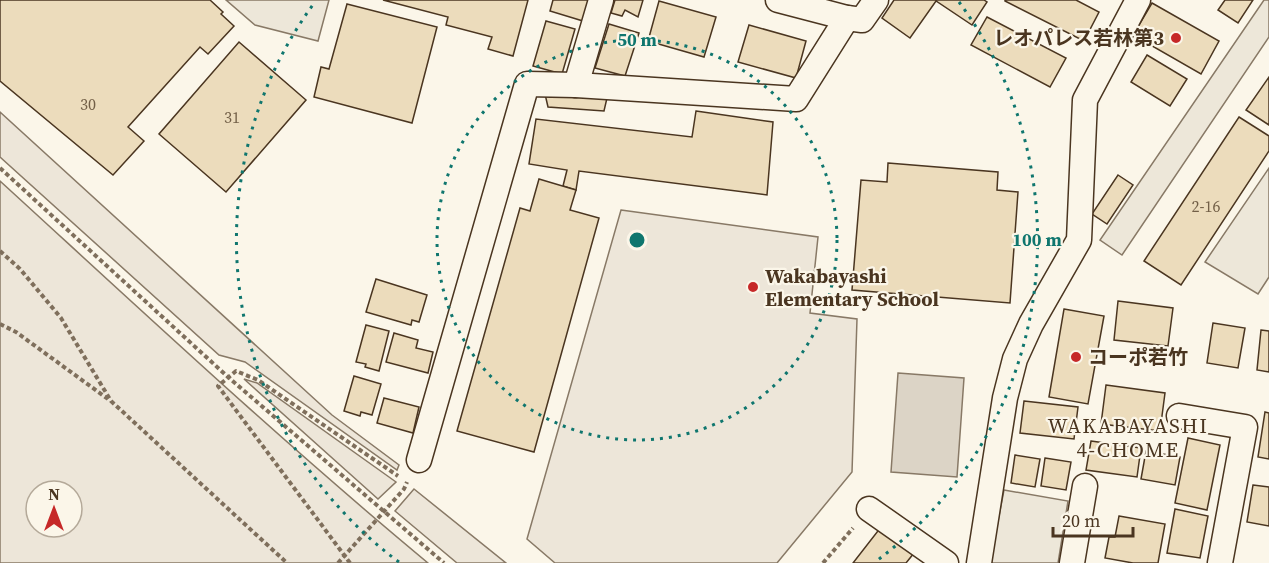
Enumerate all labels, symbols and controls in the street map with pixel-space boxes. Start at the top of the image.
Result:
place label: レオパレス若林第3 [993,24,1164,52]
text: 50 m [617,27,657,52]
marker: レオパレス若林第3 [1169,31,1183,45]
house number: 30 [80,93,96,115]
house number: 31 [224,106,240,128]
house number: 2-16 [1192,195,1221,217]
text: 100 m [1012,227,1062,252]
centre of rings [627,230,647,250]
place label: Wakabayashi Elementary School [765,262,939,313]
marker: Wakabayashi Elementary School [746,280,760,294]
place label: コーポ若竹 [1088,343,1188,371]
marker: コーポ若竹 [1069,350,1083,364]
district label: WAKABAYASHI 4-CHOME [1048,411,1208,464]
north arrow [24,479,84,539]
text: N [48,483,60,505]
scale bar [1053,500,1132,538]
text: 20 m [1062,508,1100,533]

